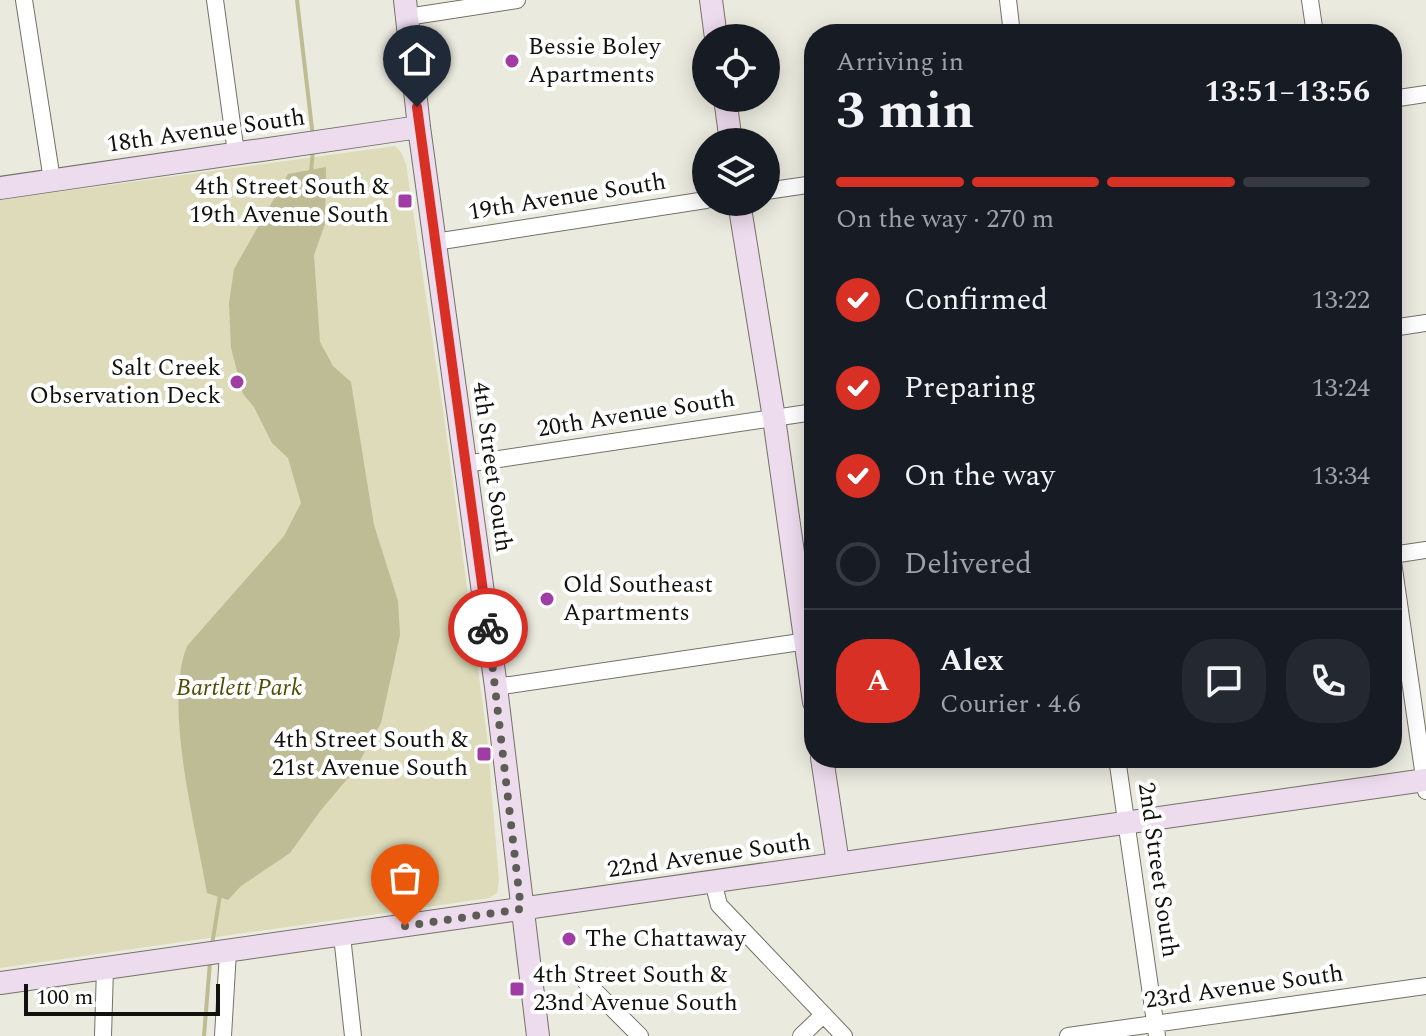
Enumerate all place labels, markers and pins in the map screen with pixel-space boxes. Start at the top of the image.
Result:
pin [383,25,451,107]
place label: Bessie Boley Apartments [528,29,662,93]
marker: Bessie Boley Apartments [503,52,521,70]
place label: 4th Street South & 19th Avenue South [189,169,389,233]
marker: 4th Street South & 19th Avenue South [396,192,414,210]
place label: Salt Creek Observation Deck [29,350,221,414]
marker: Salt Creek Observation Deck [228,373,246,391]
place label: Old Southeast Apartments [563,567,713,631]
marker: Old Southeast Apartments [538,590,556,608]
place label: 4th Street South & 21st Avenue South [272,722,468,786]
marker: 4th Street South & 21st Avenue South [475,745,493,763]
pin [371,844,439,926]
place label: The Chattaway [585,921,747,957]
marker: The Chattaway [560,930,578,948]
place label: 4th Street South & 23nd Avenue South [533,957,738,1021]
marker: 4th Street South & 23nd Avenue South [508,980,526,998]

